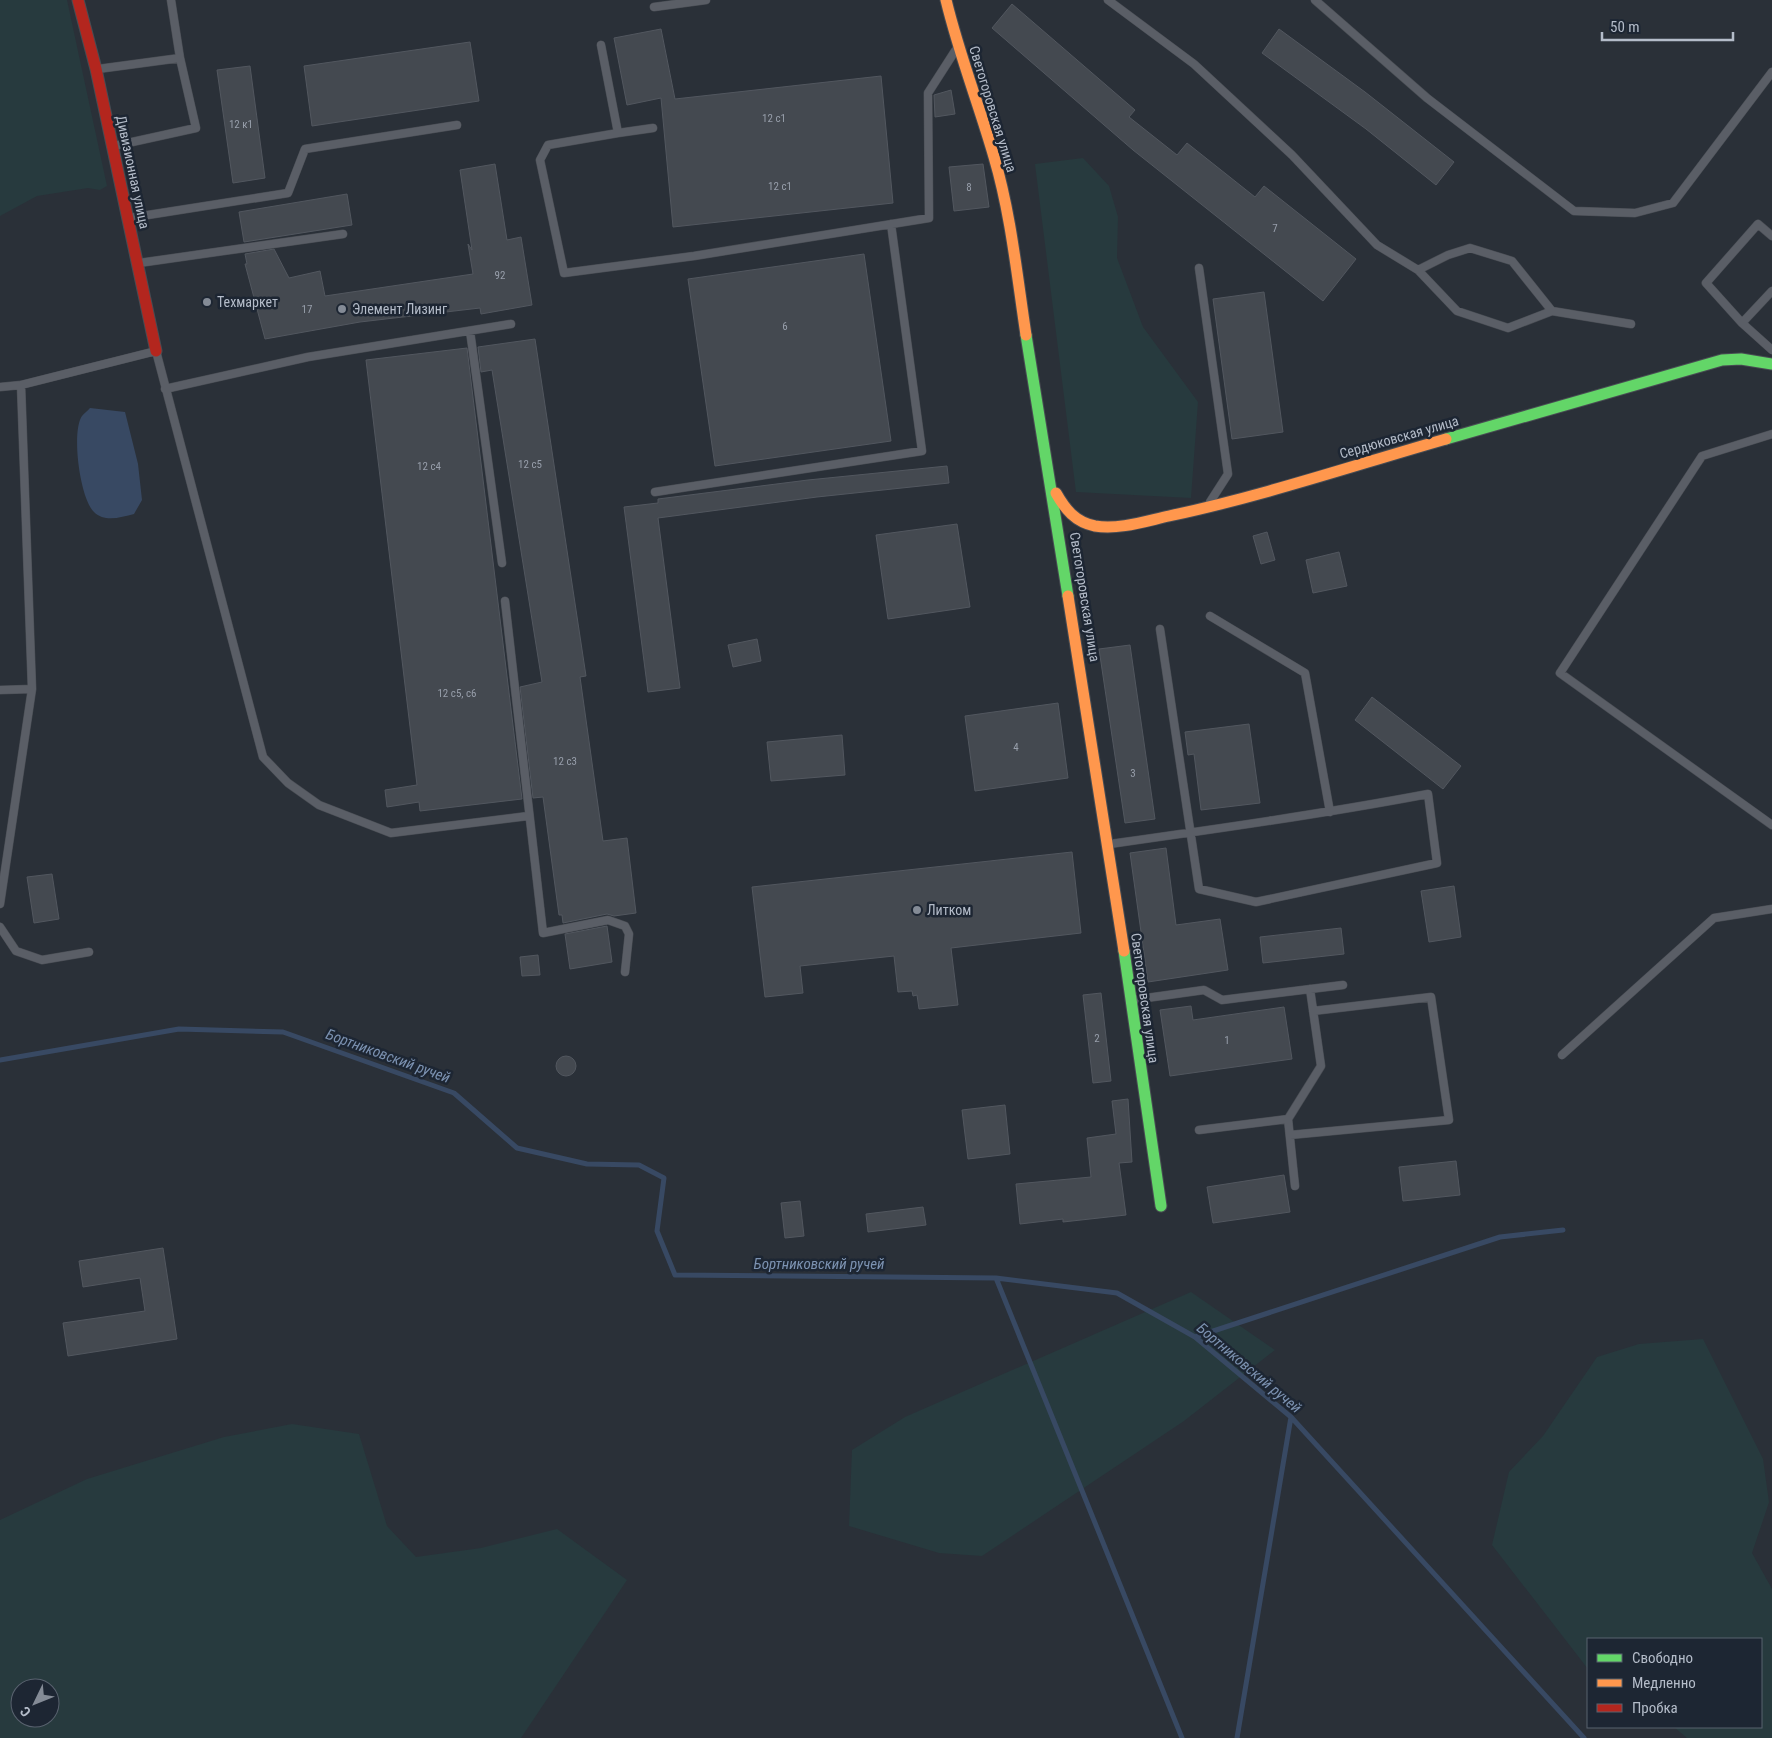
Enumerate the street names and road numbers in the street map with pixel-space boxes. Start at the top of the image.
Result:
street label: Светогоровская улица [966,44,1020,174]
street label: Дивизионная улица [113,114,153,230]
street label: Сердюковская улица [1338,412,1460,462]
street label: Светогоровская улица [1067,531,1103,663]
street label: Светогоровская улица [1128,932,1162,1064]

